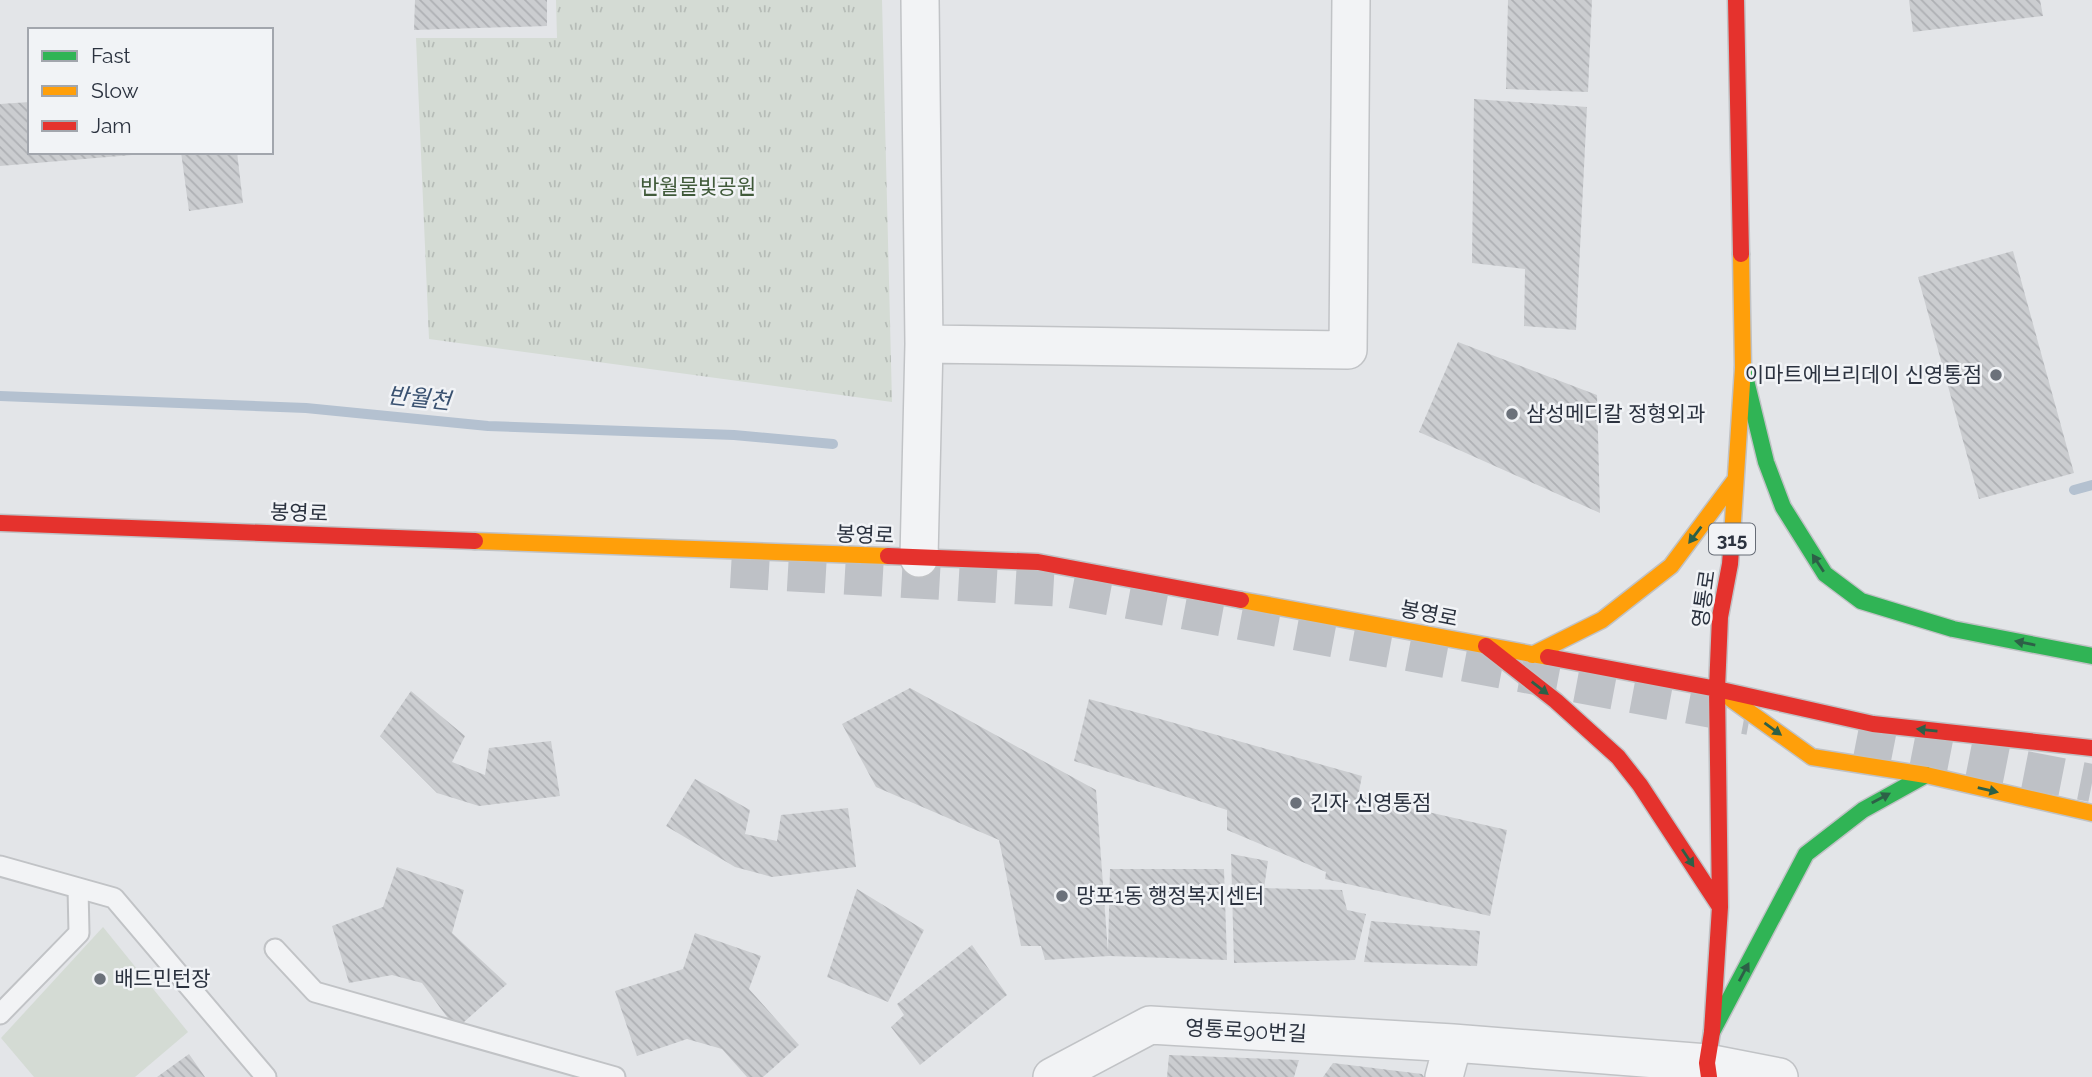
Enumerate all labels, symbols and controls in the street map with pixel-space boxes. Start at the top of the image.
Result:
legend [28,28,273,154]
text: Fast [91,43,131,68]
text: Slow [91,78,139,103]
text: Jam [91,113,132,138]
park label: 반월물빛공원 [640,174,756,199]
place label: 이마트에브리데이 신영통점 [1745,362,1982,387]
marker: 이마트에브리데이 신영통점 [1988,367,2004,383]
water label: 반월천 [386,381,455,415]
place label: 삼성메디칼 정형외과 [1526,401,1705,426]
marker: 삼성메디칼 정형외과 [1504,406,1520,422]
street label: 봉영로 [270,499,328,526]
street label: 봉영로 [836,521,894,548]
road number: 315 [1709,524,1755,554]
one-way arrow [1688,526,1702,544]
one-way arrow [1811,554,1825,572]
street label: 영통로 [1687,568,1720,629]
street label: 봉영로 [1398,596,1460,631]
one-way arrow [2014,637,2036,648]
one-way arrow [1530,680,1548,695]
one-way arrow [1764,722,1782,736]
one-way arrow [1916,724,1938,735]
one-way arrow [1977,784,1999,795]
place label: 긴자 신영통점 [1310,790,1431,815]
one-way arrow [1871,792,1891,803]
marker: 긴자 신영통점 [1288,795,1304,811]
one-way arrow [1681,849,1695,867]
place label: 망포1동 행정복지센터 [1076,883,1264,908]
marker: 망포1동 행정복지센터 [1054,888,1070,904]
one-way arrow [1738,962,1749,982]
place label: 배드민턴장 [114,966,211,991]
marker: 배드민턴장 [92,971,108,987]
street label: 영통로90번길 [1185,1015,1307,1046]

